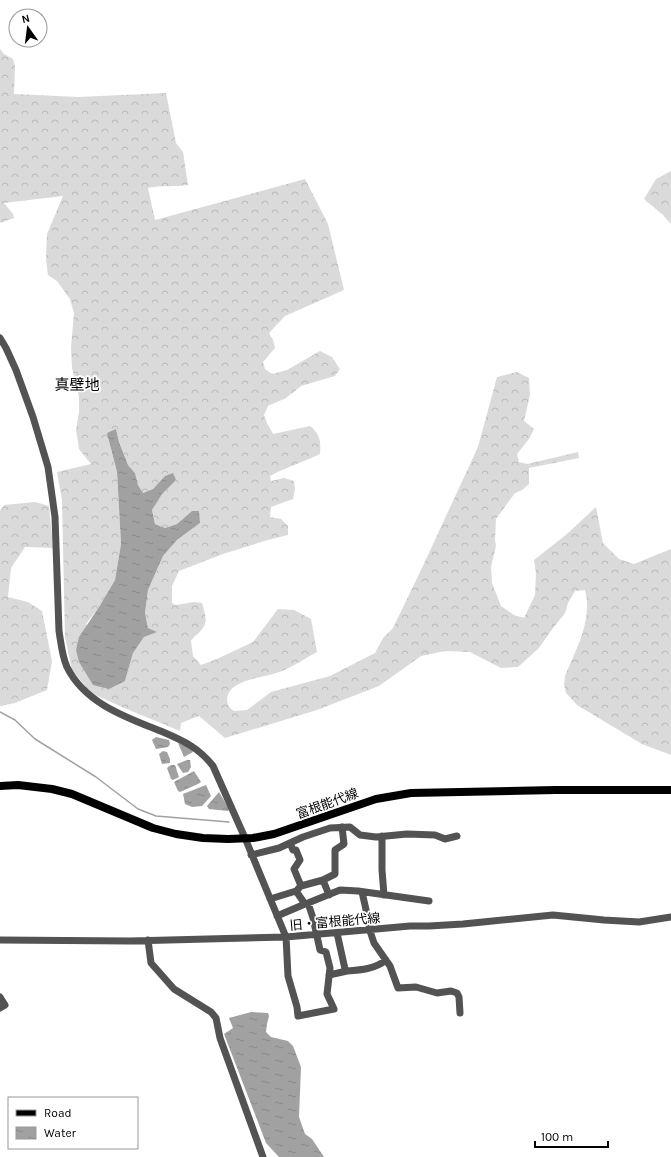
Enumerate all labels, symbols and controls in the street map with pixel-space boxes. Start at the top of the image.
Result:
north arrow [8,8,48,48]
text: N [20,12,31,26]
district label: 真壁地 [54,376,100,394]
street label: 富根能代線 [294,785,360,822]
street label: 旧・富根能代線 [289,910,381,933]
legend [8,1097,138,1149]
text: Road [44,1106,72,1120]
scale bar [535,1123,608,1149]
text: Water [44,1126,77,1140]
text: 100 m [541,1130,573,1144]

